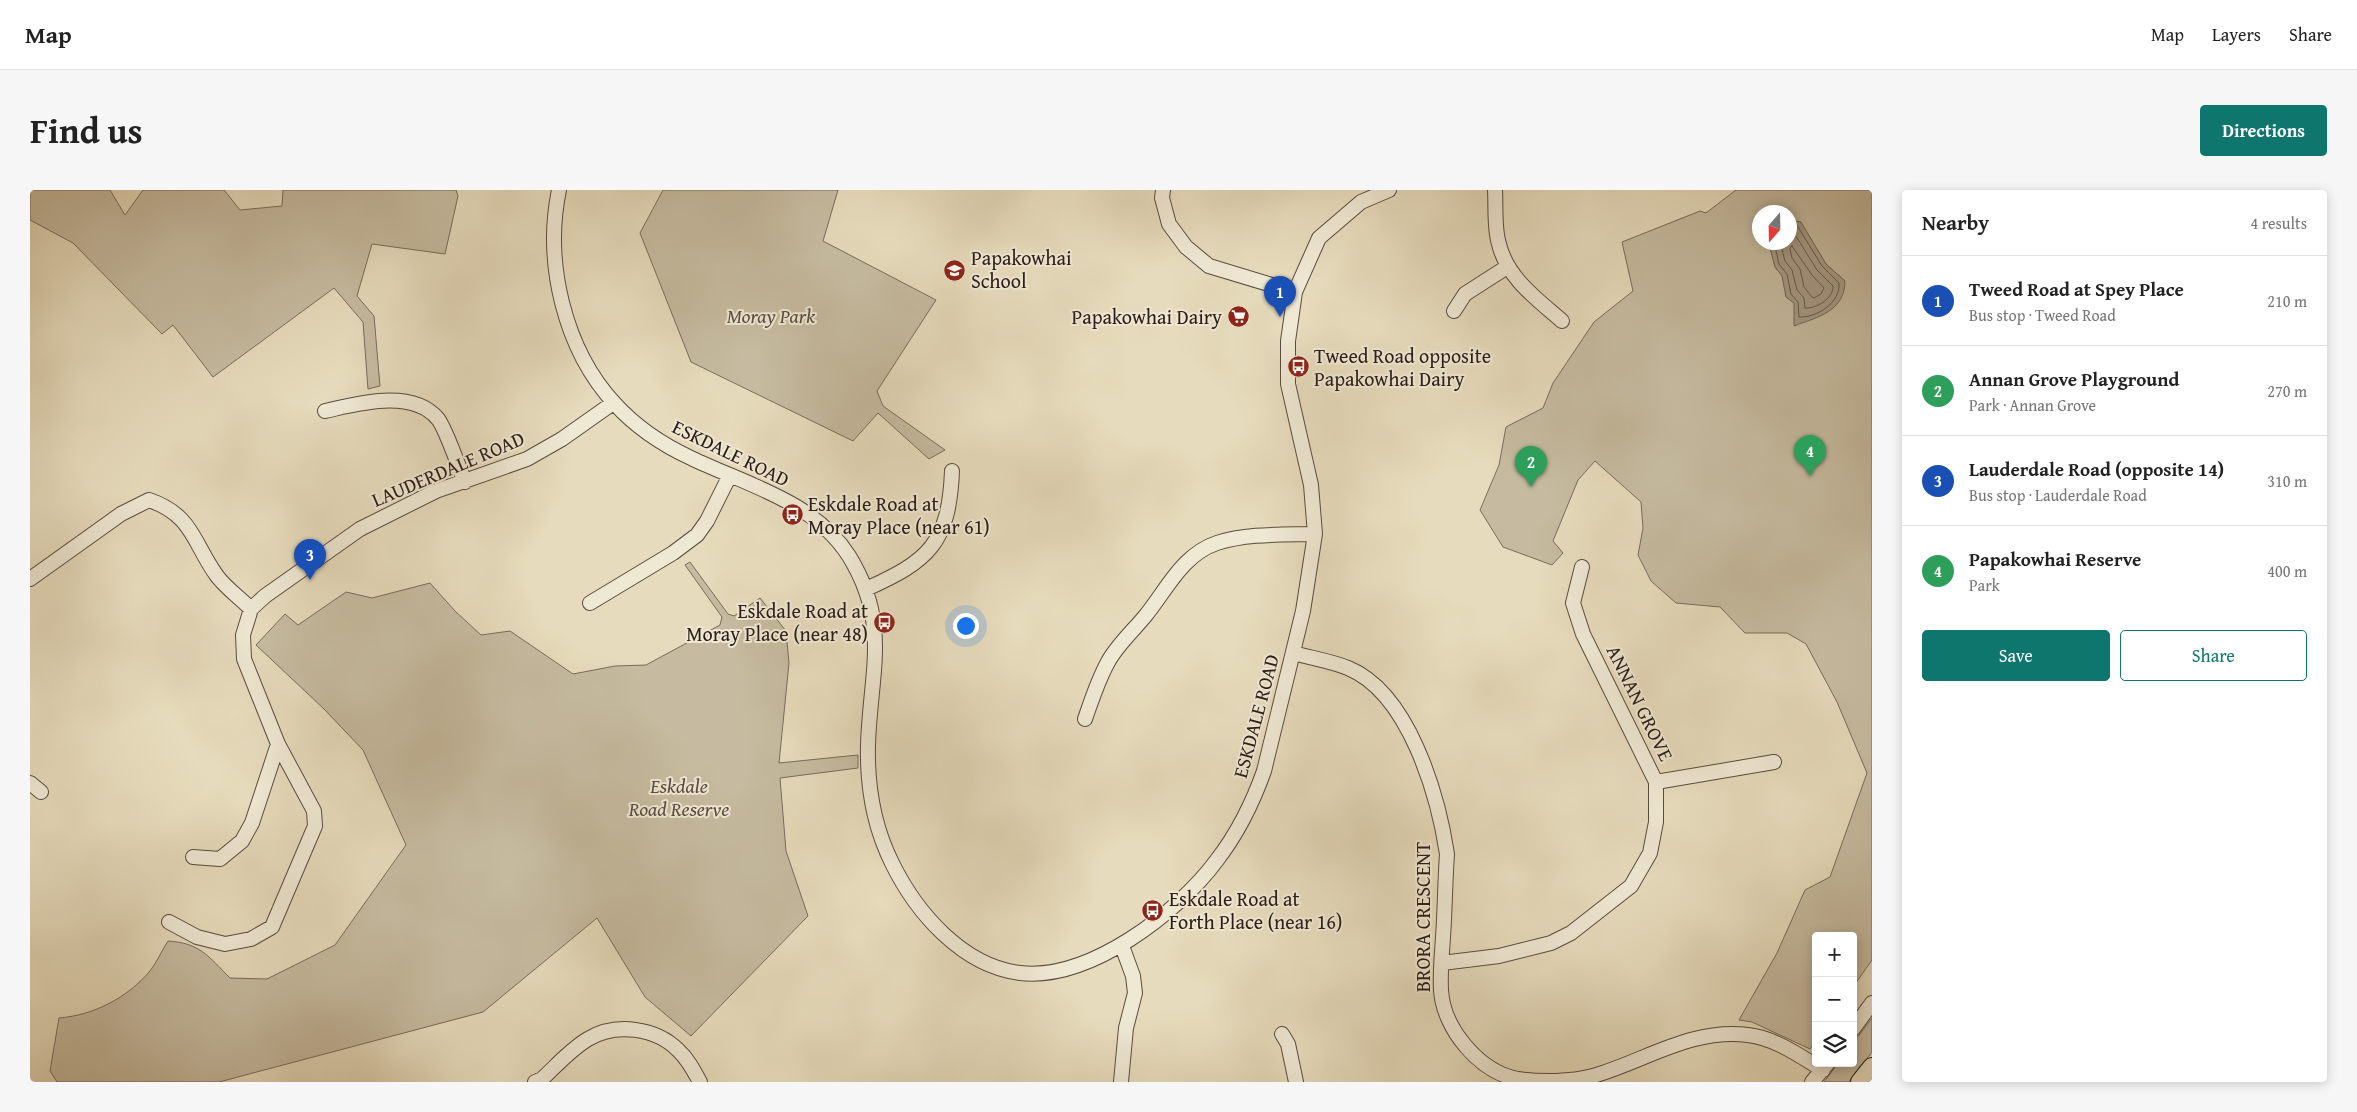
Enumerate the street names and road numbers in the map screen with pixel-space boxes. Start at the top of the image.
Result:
street label: ESKDALE ROAD [668,412,795,493]
street label: LAUDERDALE ROAD [367,423,529,514]
street label: ANNAN GROVE [1600,640,1681,766]
street label: ESKDALE ROAD [1225,651,1286,781]
street label: BRORA CRESCENT [1408,842,1437,992]

